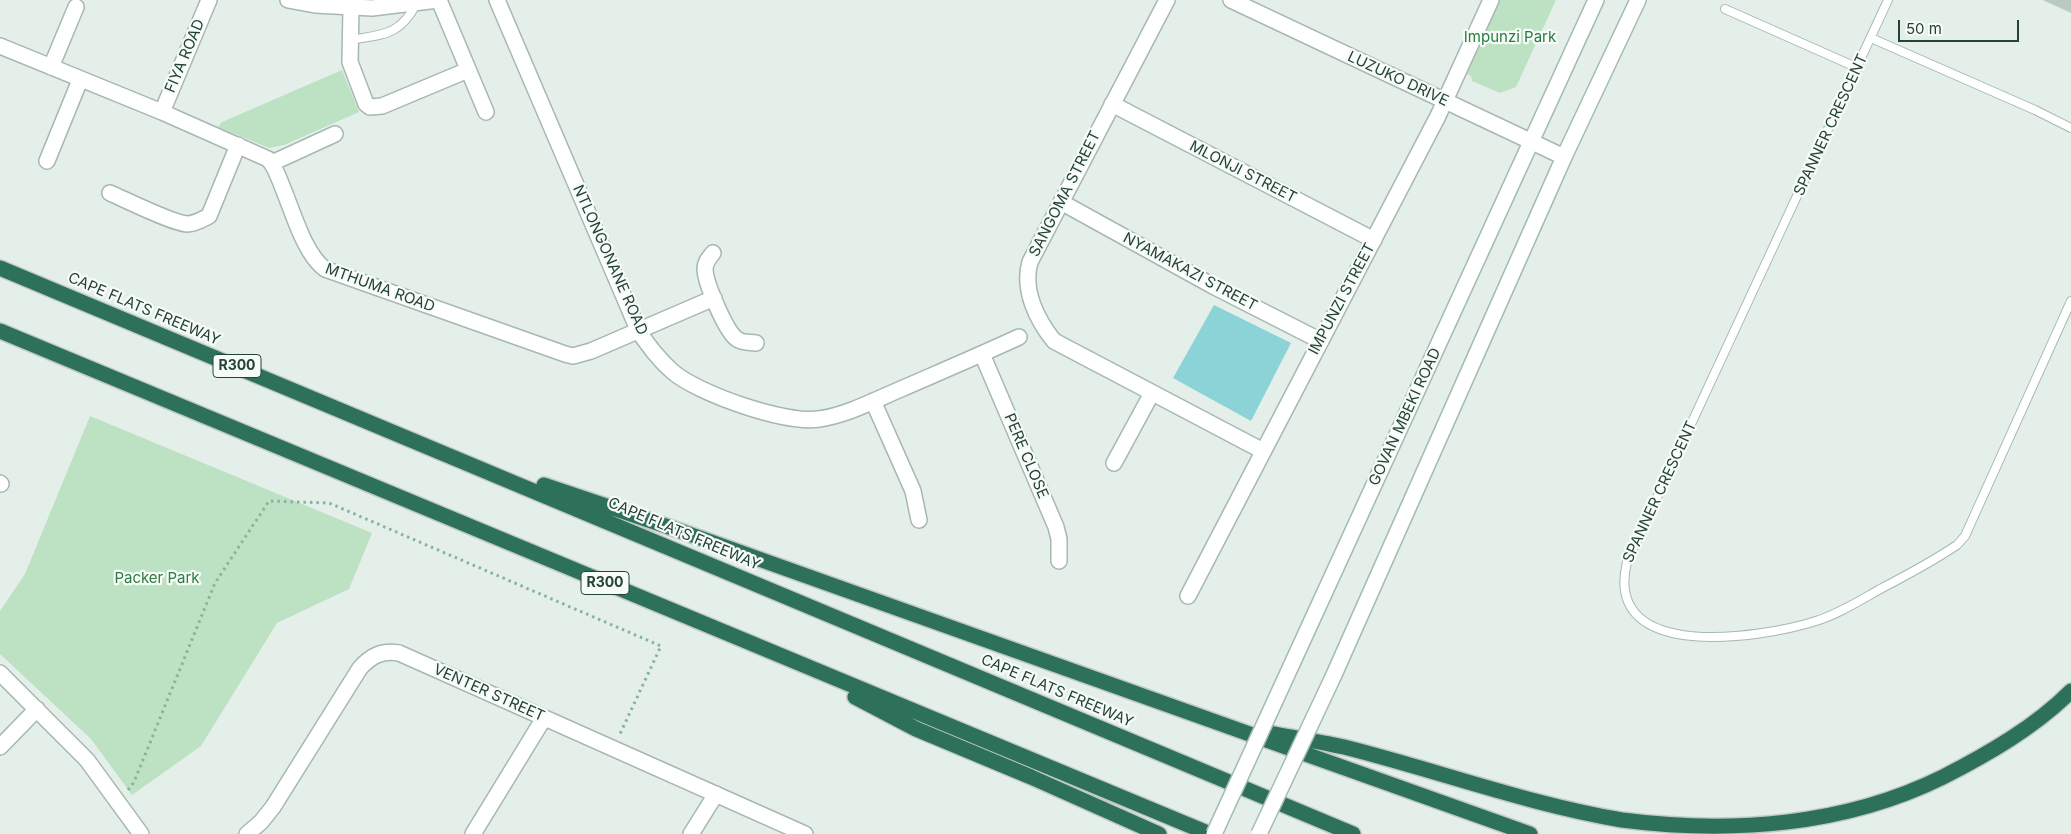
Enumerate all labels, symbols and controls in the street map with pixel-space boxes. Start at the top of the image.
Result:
scale bar [1901,10,2022,42]
street label: FIYA ROAD [161,16,209,96]
text: 50 m [1906,19,1942,38]
park label: Impunzi Park [1464,28,1556,46]
street label: LUZUKO DRIVE [1345,48,1451,110]
street label: SPANNER CRESCENT [1790,51,1872,199]
street label: SANGOMA STREET [1025,128,1105,260]
street label: MLONJI STREET [1186,137,1300,207]
street label: NTLONGONANE ROAD [569,182,651,338]
street label: NYAMAKAZI STREET [1120,229,1260,315]
street label: IMPUNZI STREET [1305,240,1379,358]
street label: MTHUMA ROAD [323,260,437,316]
street label: CAPE FLATS FREEWAY [65,269,223,349]
street label: GOVAN MBEKI ROAD [1365,345,1445,489]
road number: R300 [213,354,261,378]
street label: PERE CLOSE [1000,411,1052,501]
street label: SPANNER CRESCENT [1619,418,1701,566]
street label: CAPE FLATS FREEWAY [605,494,763,574]
park label: Packer Park [114,569,200,587]
road number: R300 [581,572,629,594]
street label: CAPE FLATS FREEWAY [978,651,1136,731]
street label: VENTER STREET [431,660,547,726]

